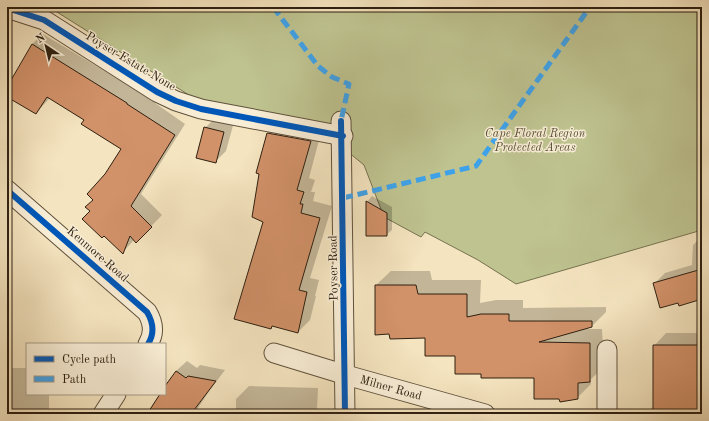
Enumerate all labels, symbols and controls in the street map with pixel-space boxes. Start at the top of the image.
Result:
north arrow [26,26,66,66]
street label: Poyser Estate None [83,30,178,94]
text: N [35,32,48,46]
park label: Cape Floral Region Protected Areas [485,128,585,154]
street label: Kenmore Road [64,225,130,285]
street label: Poyser Road [327,235,341,301]
legend [26,343,166,395]
text: Cycle path [62,354,117,366]
text: Path [62,374,87,386]
street label: Milner Road [358,374,423,403]

